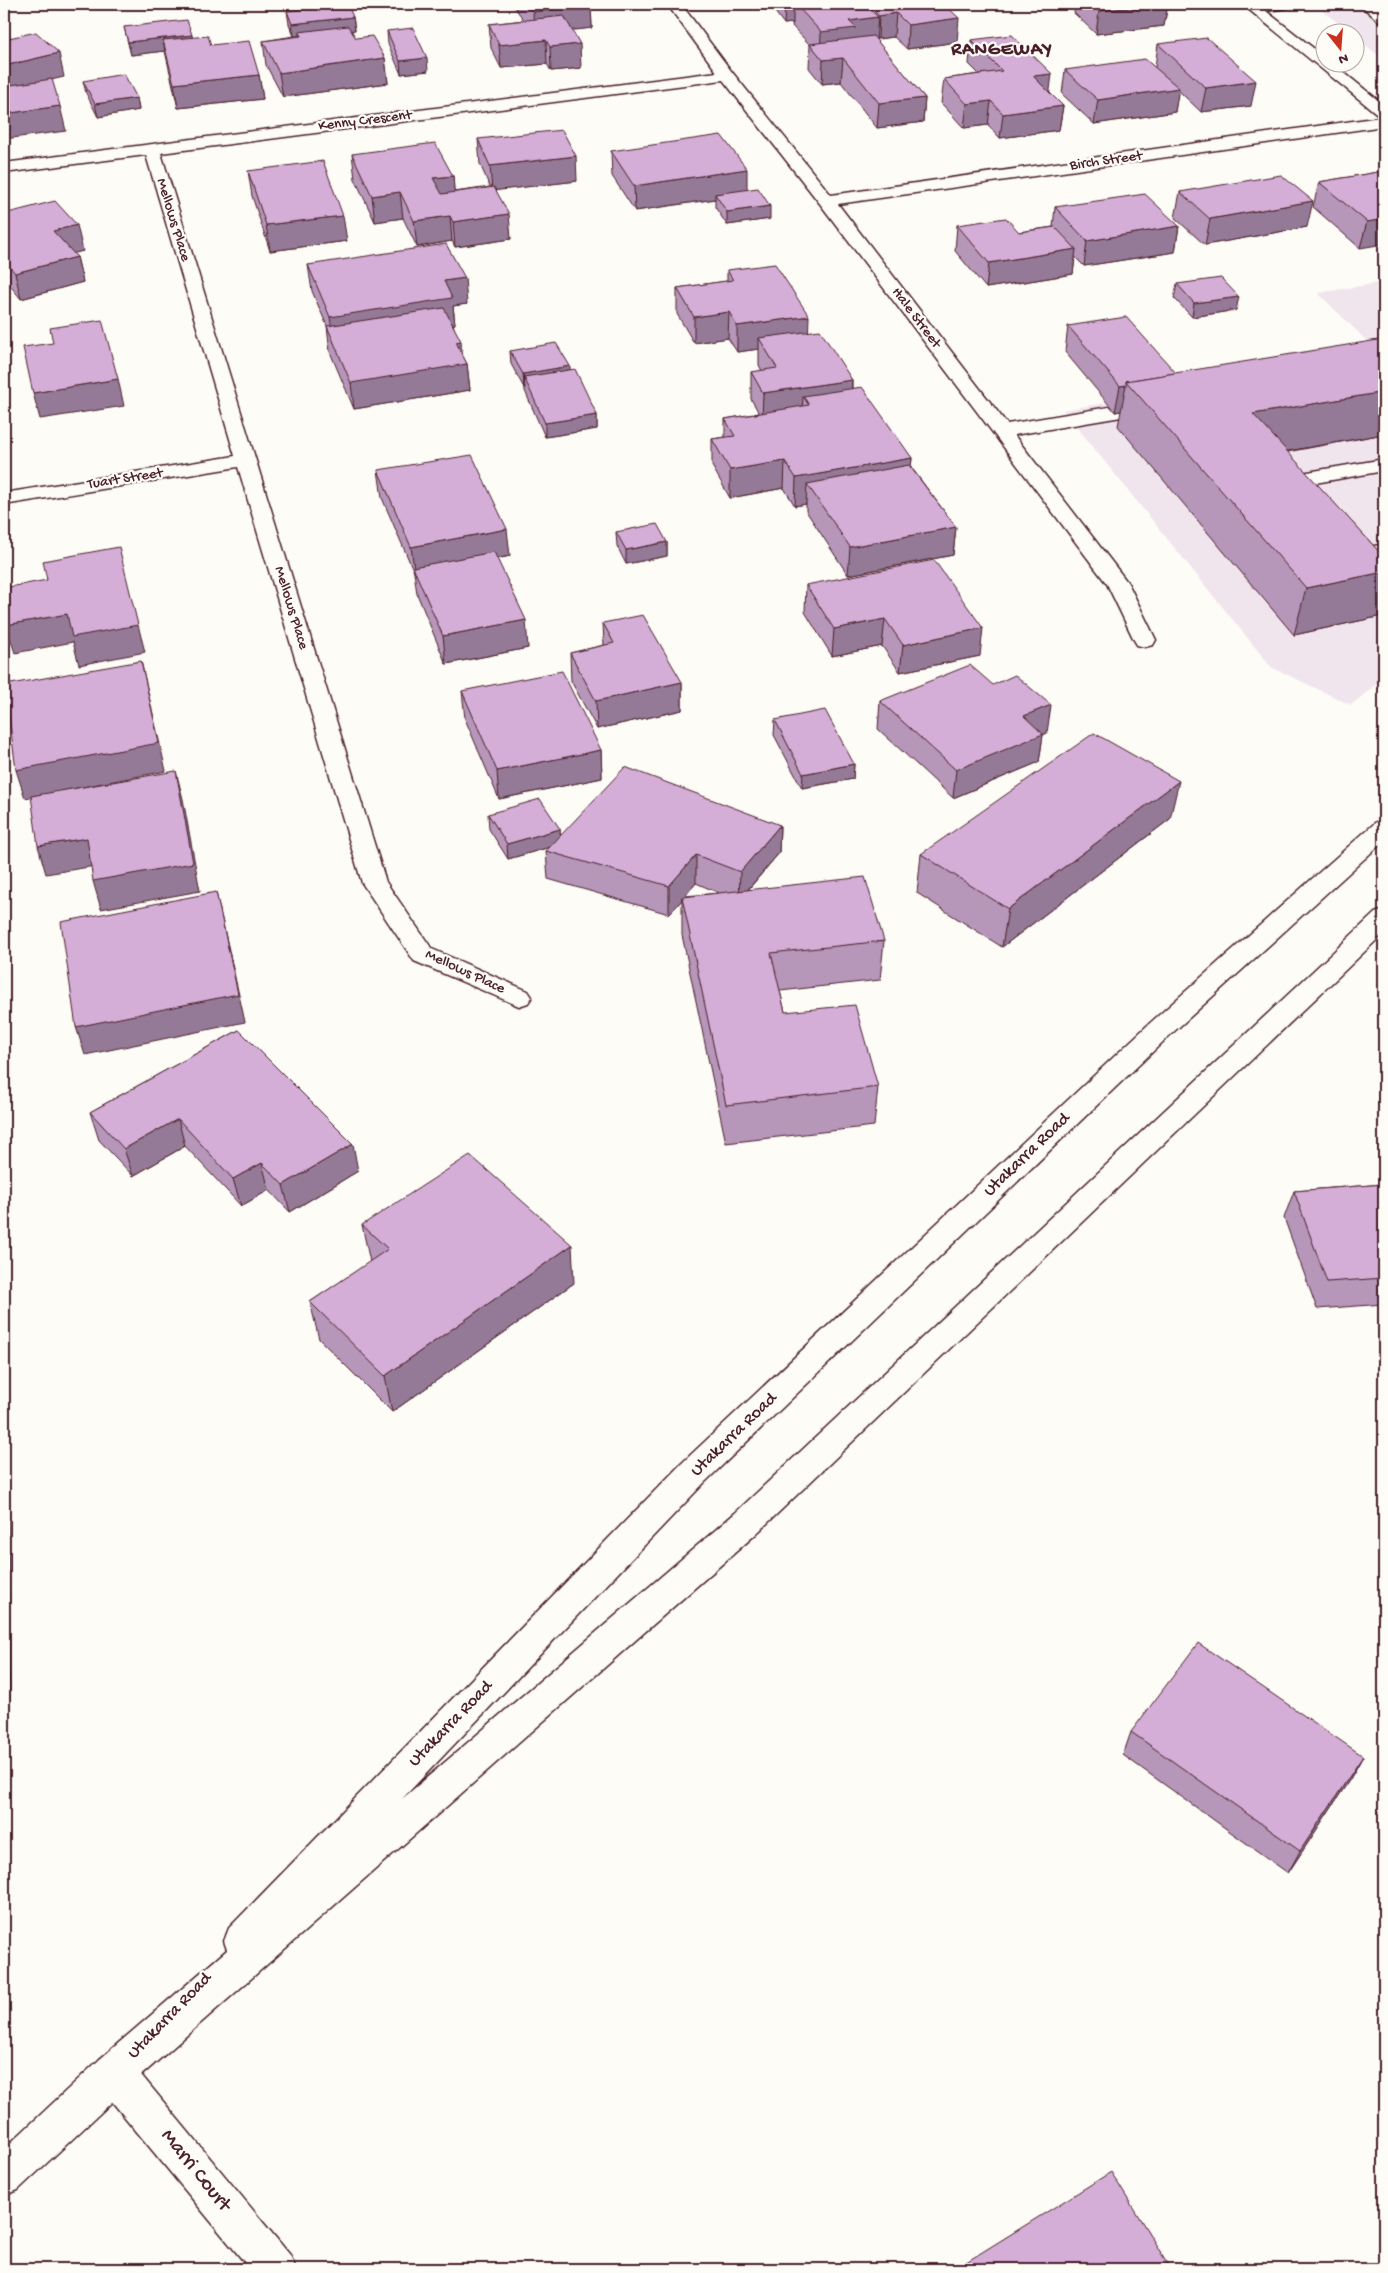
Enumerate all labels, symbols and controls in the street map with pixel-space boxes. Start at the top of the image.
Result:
north arrow [1316,22,1366,72]
district label: RANGEWAY [950,39,1053,62]
text: N [1336,49,1350,68]
street label: Kenny Crescent [317,106,415,136]
street label: Birch Street [1068,147,1145,175]
street label: Mellows Place [152,176,194,264]
street label: Hale Street [887,284,946,353]
street label: Tuart Street [85,464,166,494]
street label: Mellows Place [270,564,312,652]
street label: Mellows Place [422,946,508,998]
street label: Utakarra Road [979,1108,1076,1201]
street label: Utakarra Road [686,1388,783,1481]
street label: Utakarra Road [405,1675,498,1772]
street label: Utakarra Road [124,1967,217,2064]
street label: Marri Court [154,2125,237,2219]

